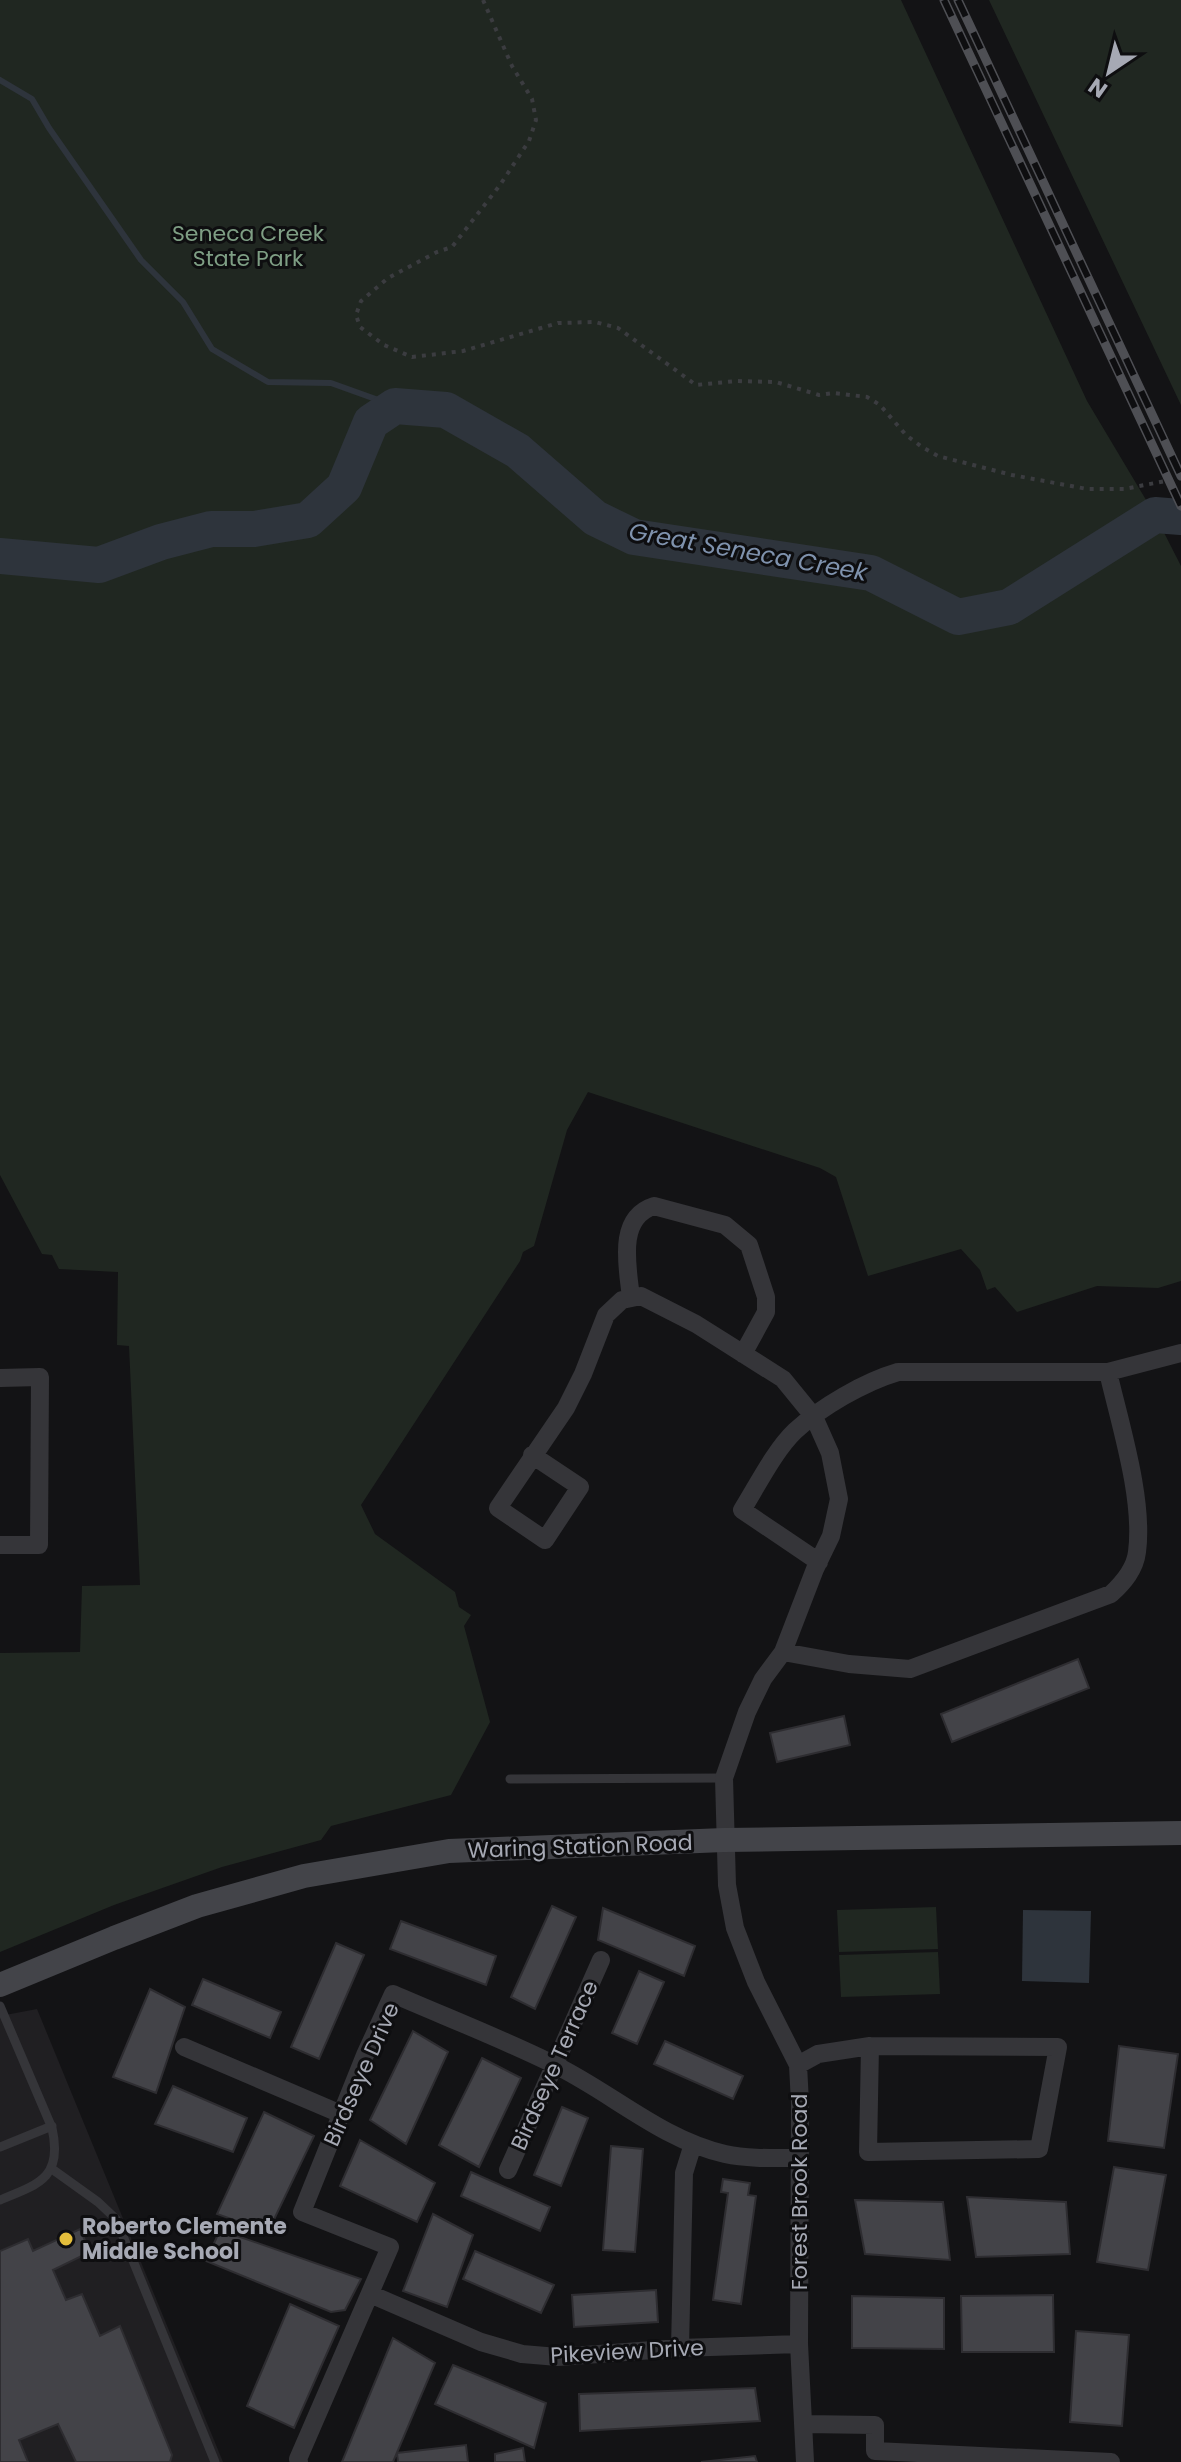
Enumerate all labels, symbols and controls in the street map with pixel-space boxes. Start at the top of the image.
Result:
north arrow [1069,32,1149,112]
text: N [1082,71,1113,105]
park label: Seneca Creek State Park [172,218,325,274]
water label: Great Seneca Creek [626,514,871,589]
street label: Waring Station Road [467,1827,693,1866]
street label: Birdseye Terrace [503,1975,606,2155]
street label: Birdseye Drive [316,1997,407,2151]
street label: Forest Brook Road [784,2094,815,2290]
place label: Roberto Clemente Middle School [82,2211,287,2267]
marker: Roberto Clemente Middle School [57,2230,75,2248]
street label: Pikeview Drive [550,2332,705,2371]

